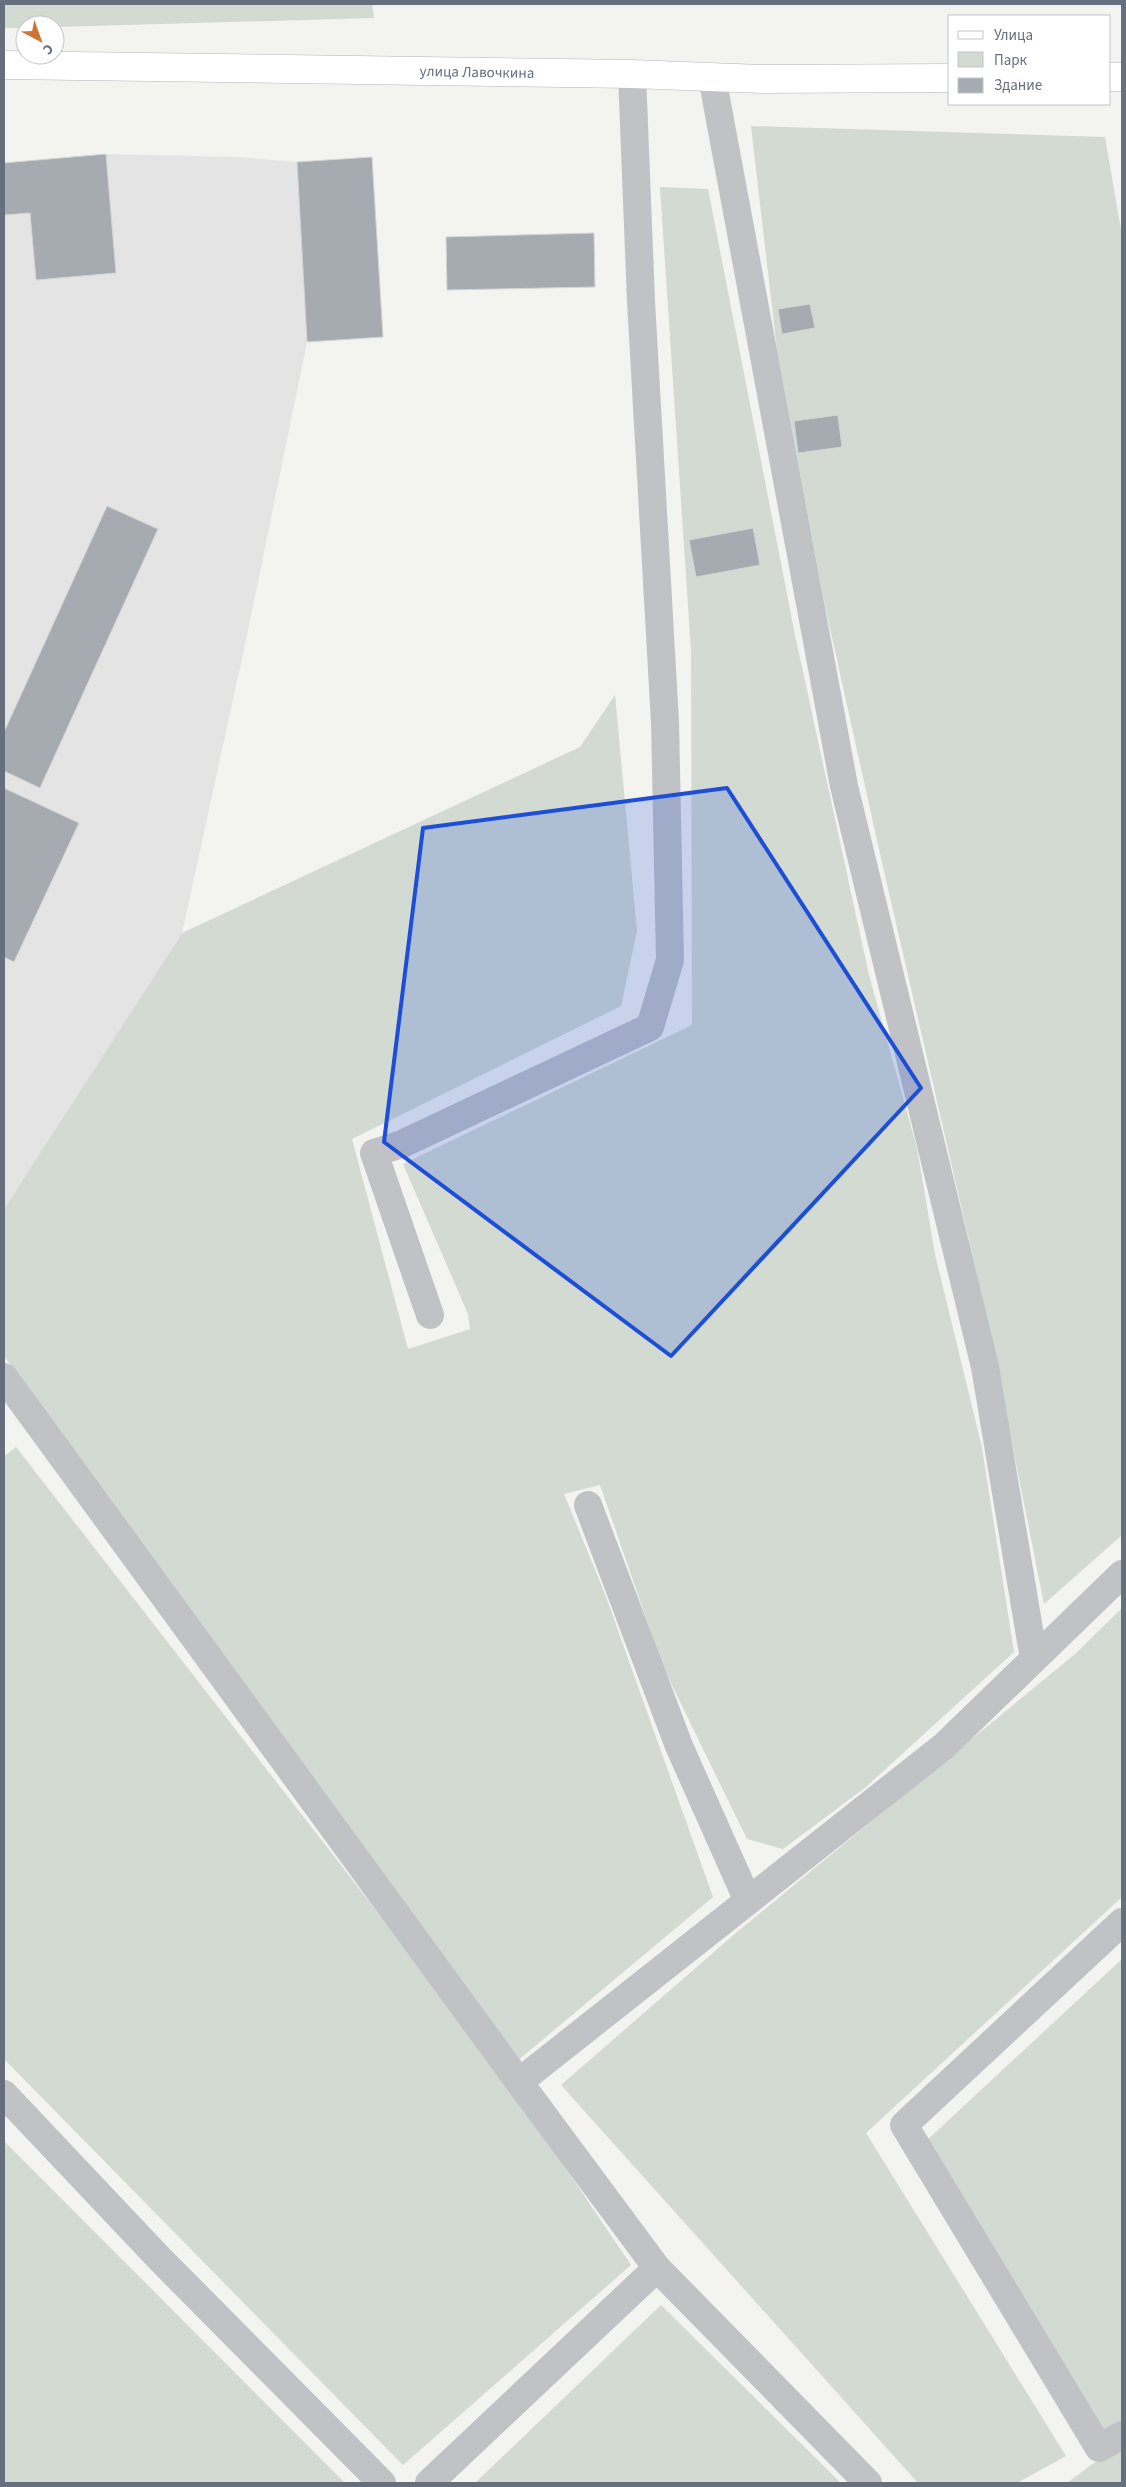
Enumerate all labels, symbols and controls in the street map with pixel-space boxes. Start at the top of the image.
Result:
north arrow [15,15,65,65]
legend [948,15,1111,105]
text: Улица [994,25,1033,46]
text: С [38,39,58,59]
text: Парк [994,50,1028,71]
street label: улица Лавочкина [419,61,534,84]
text: Здание [994,75,1042,96]

